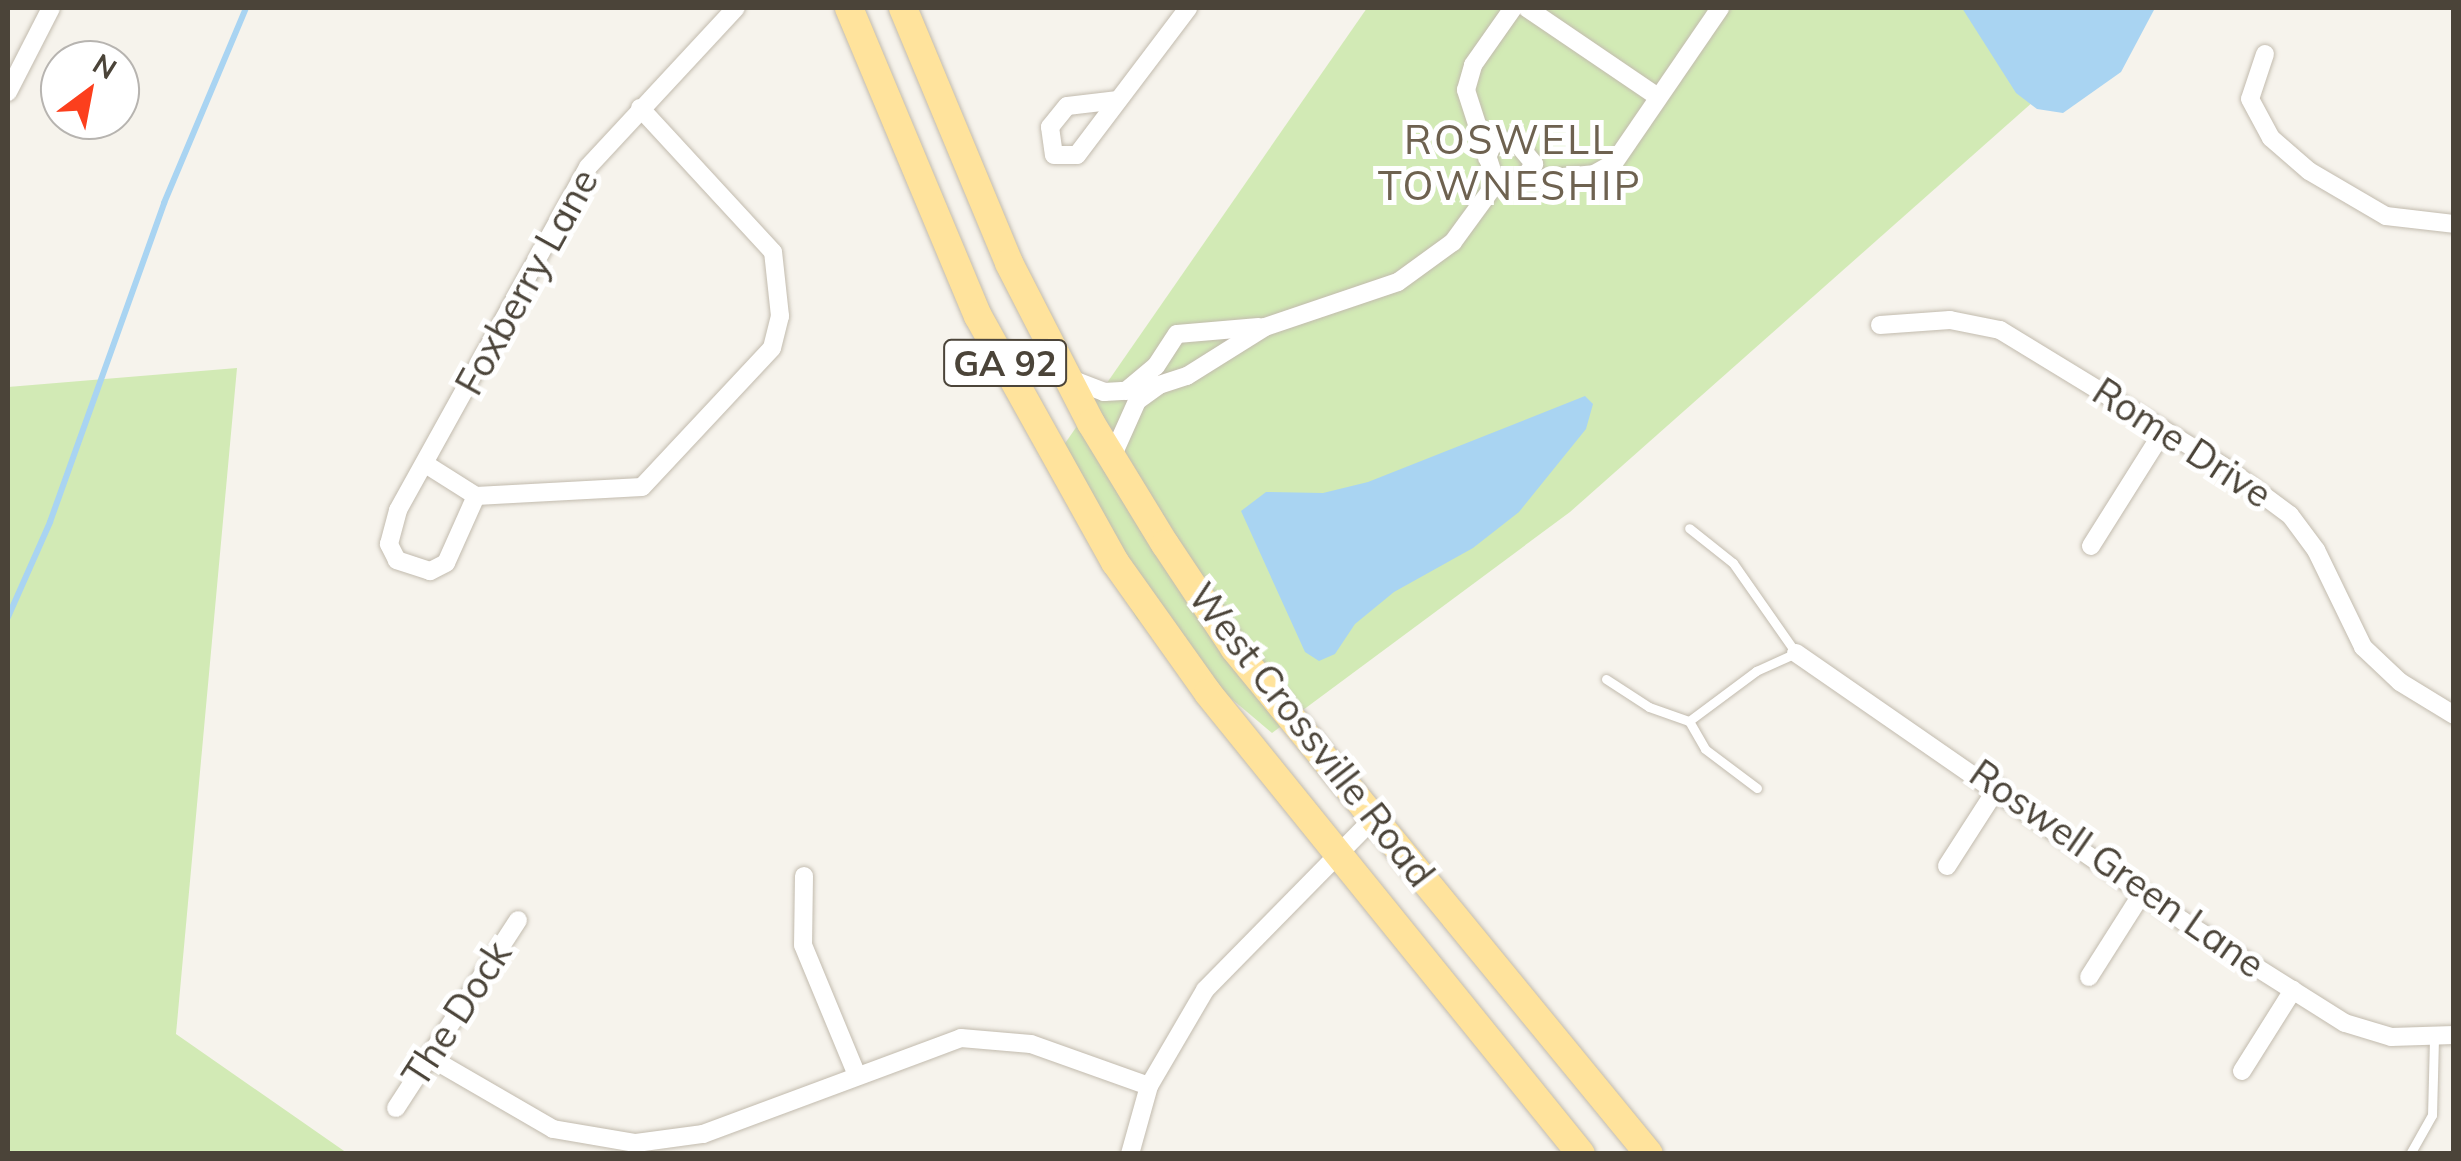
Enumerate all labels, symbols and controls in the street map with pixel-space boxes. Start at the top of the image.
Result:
north arrow [40,40,140,140]
text: N [87,45,123,86]
district label: ROSWELL TOWNESHIP [1378,115,1642,209]
street label: Foxberry Lane [446,161,608,403]
road number: GA 92 [942,333,1068,393]
street label: Rome Drive [2084,369,2280,517]
street label: West Crossville Road [1178,574,1444,896]
street label: Roswell Green Lane [1961,750,2273,988]
street label: The Dock [393,933,521,1095]

